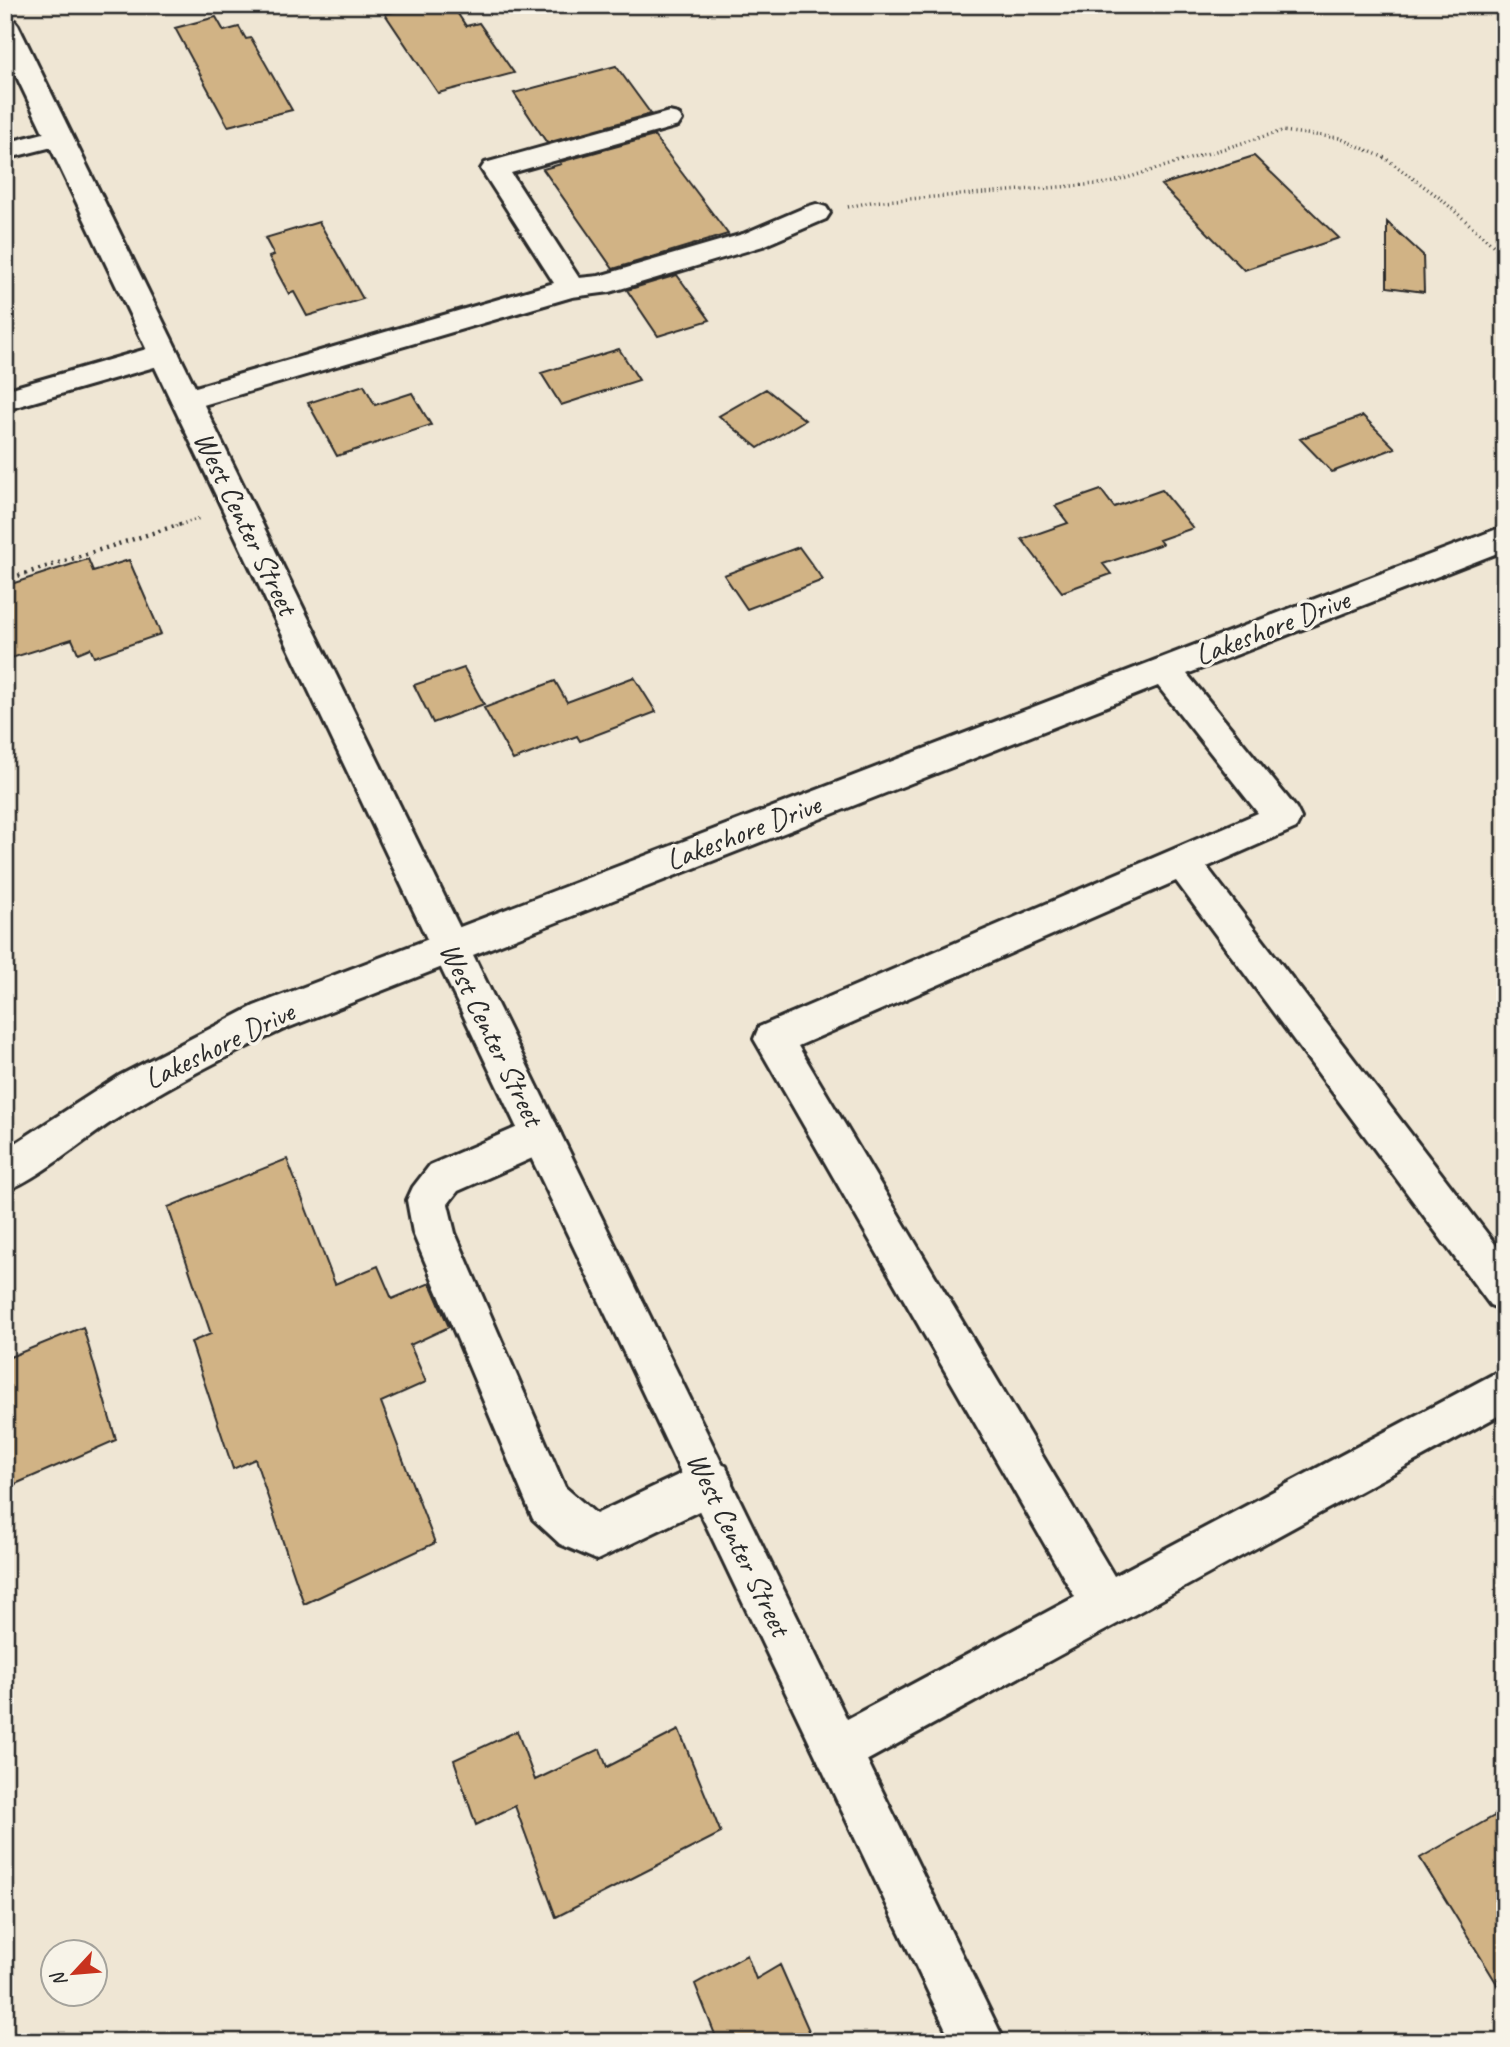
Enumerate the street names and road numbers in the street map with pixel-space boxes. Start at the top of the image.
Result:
street label: West Center Street [185,425,308,624]
street label: Lakeshore Drive [1189,579,1357,674]
street label: Lakeshore Drive [660,784,828,879]
street label: West Center Street [431,936,554,1135]
street label: Lakeshore Drive [138,991,302,1098]
street label: West Center Street [678,1446,801,1645]

